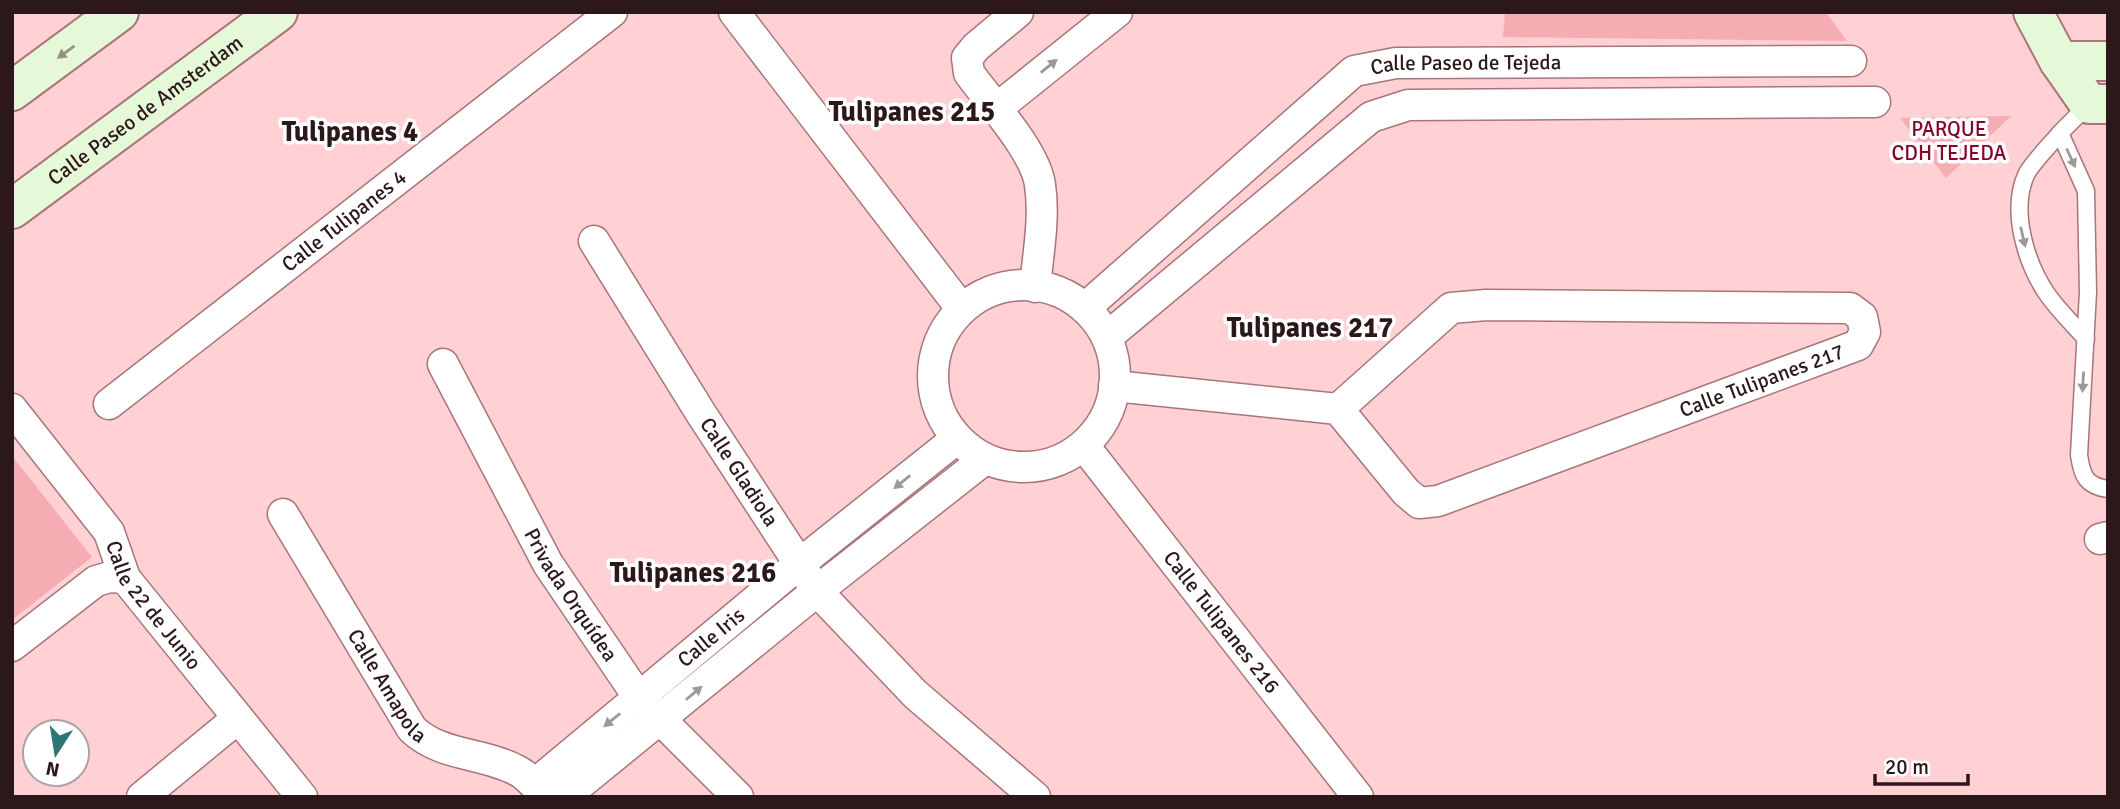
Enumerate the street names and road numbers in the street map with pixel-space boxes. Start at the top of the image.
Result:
street label: Calle Paseo de Amsterdam [43,29,248,191]
street label: Calle Paseo de Tejeda [1368,49,1561,81]
street label: Calle Tulipanes 4 [276,164,412,278]
street label: Calle Tulipanes 217 [1676,338,1848,423]
street label: Calle Gladiola [694,413,784,532]
street label: Privada Orquídea [519,524,623,666]
street label: Calle 22 de Junio [100,537,207,675]
street label: Calle Tulipanes 216 [1158,546,1285,699]
street label: Calle Iris [672,602,750,673]
street label: Calle Amapola [342,624,431,749]

